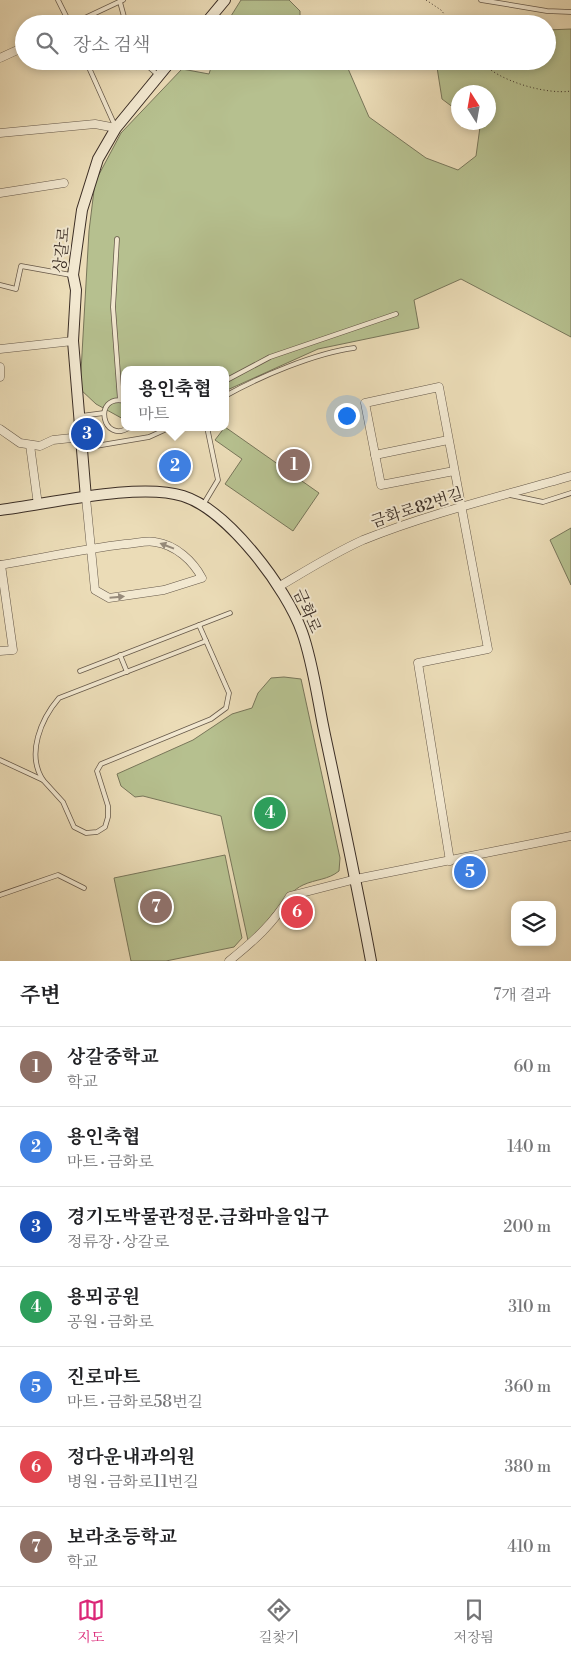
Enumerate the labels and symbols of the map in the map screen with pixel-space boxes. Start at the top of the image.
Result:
north arrow [451,85,496,130]
street label: 상갈로 [50,225,74,274]
your location [334,403,360,429]
pin: 3 [71,415,103,453]
pin: 1 [278,446,310,484]
pin: 2 [159,447,191,485]
street label: 금화로82번길 [368,484,466,532]
one-way arrow [159,542,174,550]
street label: 금화로 [289,586,325,637]
one-way arrow [109,592,125,600]
pin: 4 [254,794,286,832]
pin: 5 [454,853,486,891]
pin: 7 [140,888,172,926]
pin: 6 [281,893,313,931]

